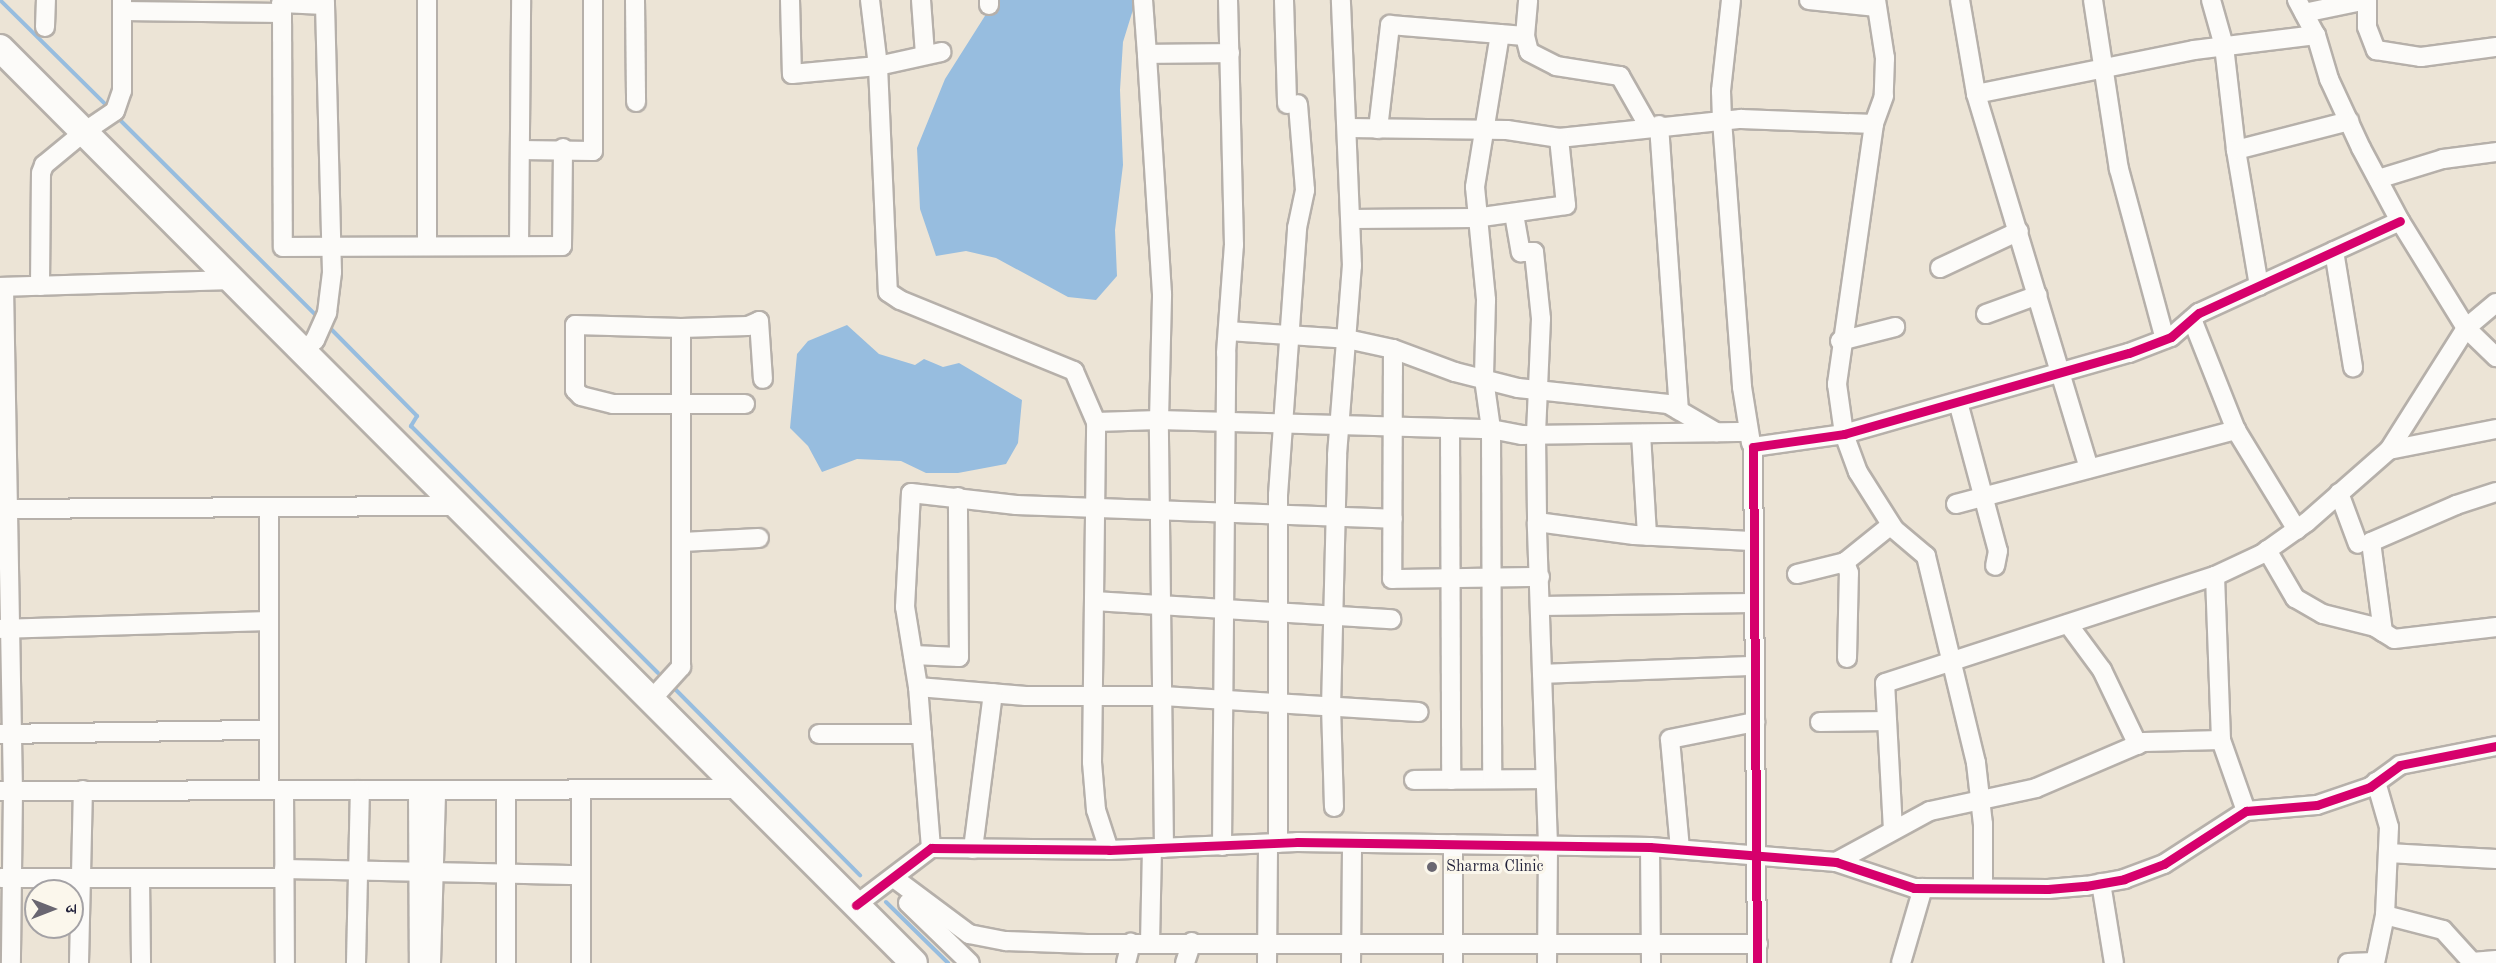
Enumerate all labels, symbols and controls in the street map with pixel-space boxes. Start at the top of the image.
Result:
place label: Sharma Clinic [1446,857,1543,877]
marker: Sharma Clinic [1423,858,1441,876]
north arrow [24,879,84,939]
text: उ [62,905,78,913]

